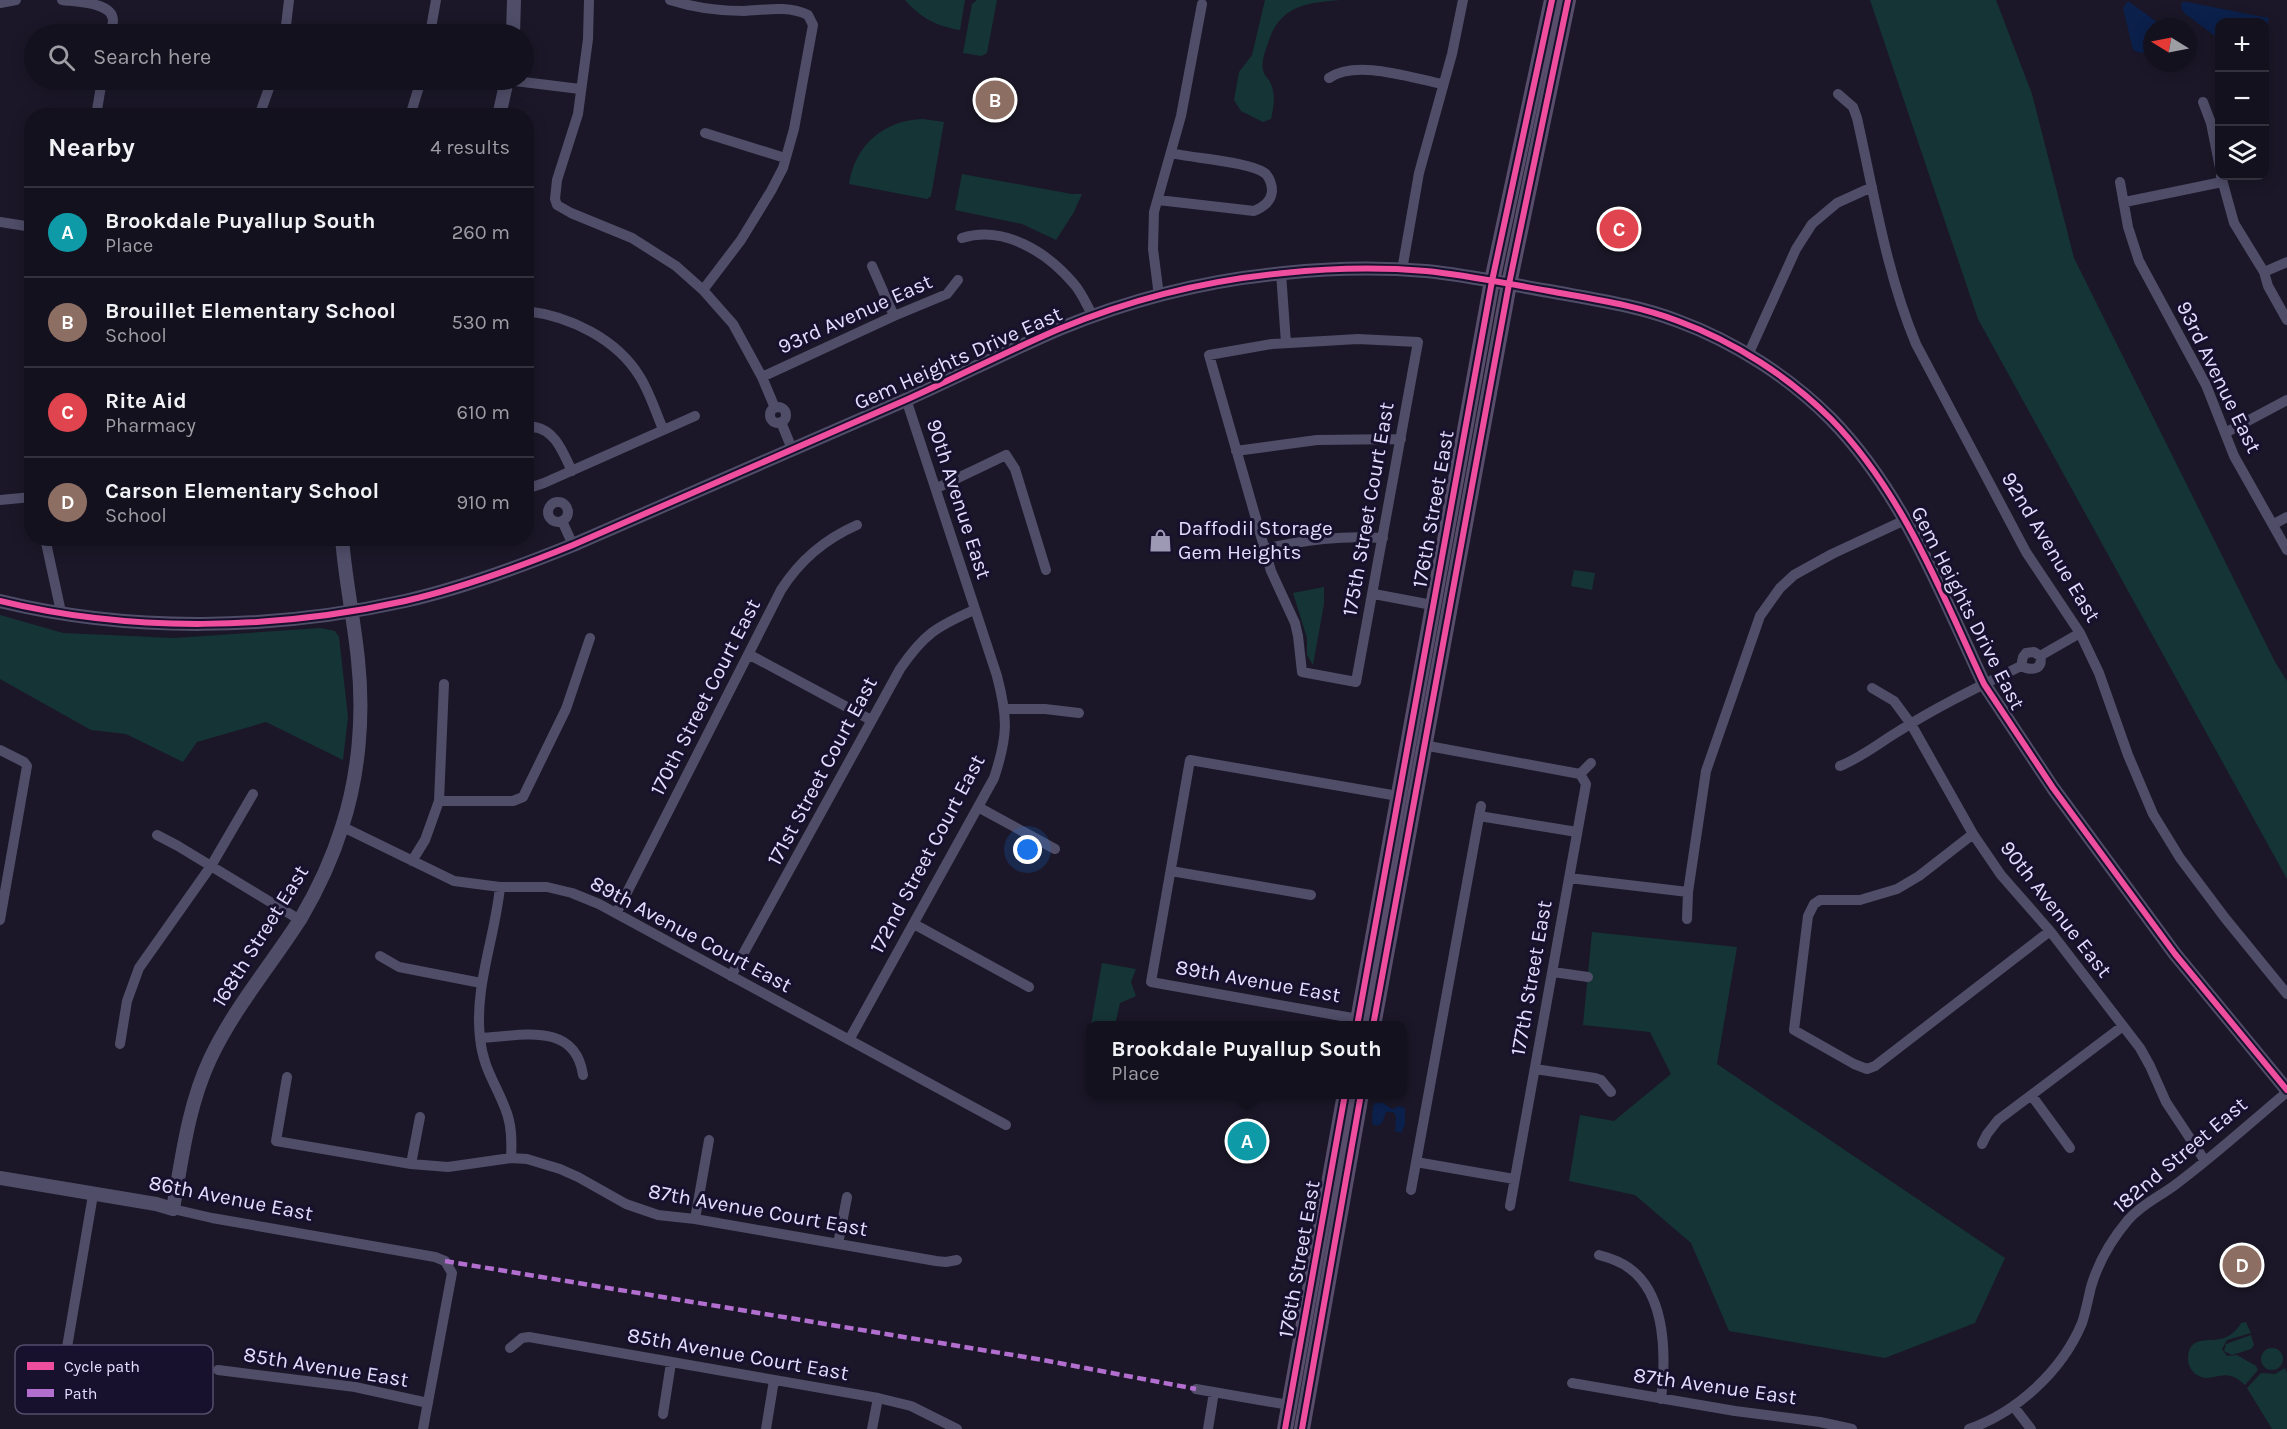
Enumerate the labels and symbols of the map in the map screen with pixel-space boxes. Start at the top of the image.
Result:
north arrow [2143,18,2197,72]
pin: B [976,78,1014,122]
pin: C [1600,206,1638,252]
street label: 93rd Avenue East [774,269,936,359]
street label: 93rd Avenue East [2172,297,2266,457]
street label: Gem Heights Drive East [850,301,1066,415]
street label: 175th Street Court East [1337,400,1399,618]
street label: 90th Avenue East [922,416,996,582]
street label: 176th Street East [1407,428,1459,590]
street label: 92nd Avenue East [1997,468,2105,626]
street label: Gem Heights Drive East [1906,502,2030,714]
place label: Daffodil Storage Gem Heights [1178,516,1333,564]
shop icon: Daffodil Storage Gem Heights [1147,527,1173,553]
street label: 170th Street Court East [645,595,765,799]
street label: 171st Street Court East [762,673,882,869]
street label: 172nd Street Court East [864,750,990,957]
your location [1013,835,1042,864]
street label: 90th Avenue East [1995,836,2117,982]
street label: 168th Street East [207,861,313,1011]
street label: 89th Avenue Court East [586,871,796,997]
street label: 177th Street East [1506,898,1556,1057]
street label: 89th Avenue East [1174,955,1342,1007]
street label: 182nd Street East [2108,1092,2252,1218]
pin: A [1228,1118,1266,1164]
street label: 86th Avenue East [147,1170,315,1226]
street label: 176th Street East [1273,1178,1325,1340]
street label: 87th Avenue Court East [646,1179,870,1241]
pin: D [2222,1242,2262,1288]
street label: 85th Avenue Court East [625,1323,851,1385]
street label: 85th Avenue East [242,1342,410,1392]
legend [15,1345,213,1414]
text: Cycle path [64,1357,140,1376]
street label: 87th Avenue East [1632,1363,1798,1409]
text: Path [64,1384,97,1403]

